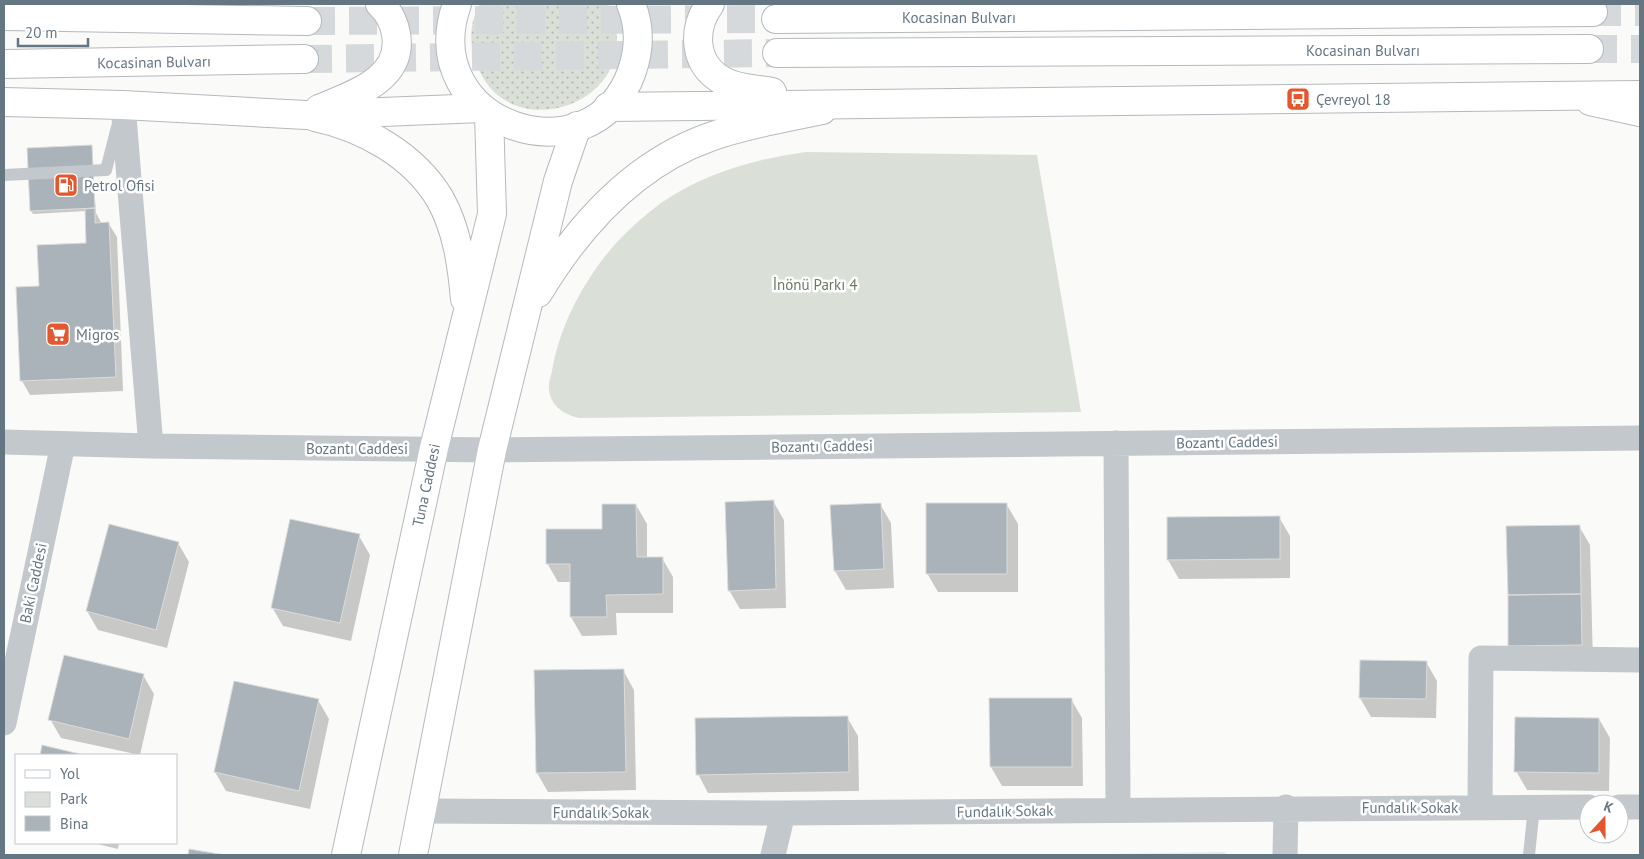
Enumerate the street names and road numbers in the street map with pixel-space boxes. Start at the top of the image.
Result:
street label: Kocasinan Bulvarı [902,8,1016,27]
street label: Kocasinan Bulvarı [1306,41,1420,60]
street label: Kocasinan Bulvarı [97,52,211,72]
street label: Bozantı Caddesi [1176,432,1278,452]
street label: Bozantı Caddesi [771,436,873,456]
street label: Bozantı Caddesi [306,439,408,458]
street label: Tuna Caddesi [408,442,444,528]
street label: Baki Caddesi [15,541,51,625]
street label: Fundalık Sokak [1362,798,1459,817]
street label: Fundalık Sokak [957,801,1054,821]
street label: Fundalık Sokak [553,803,650,822]

